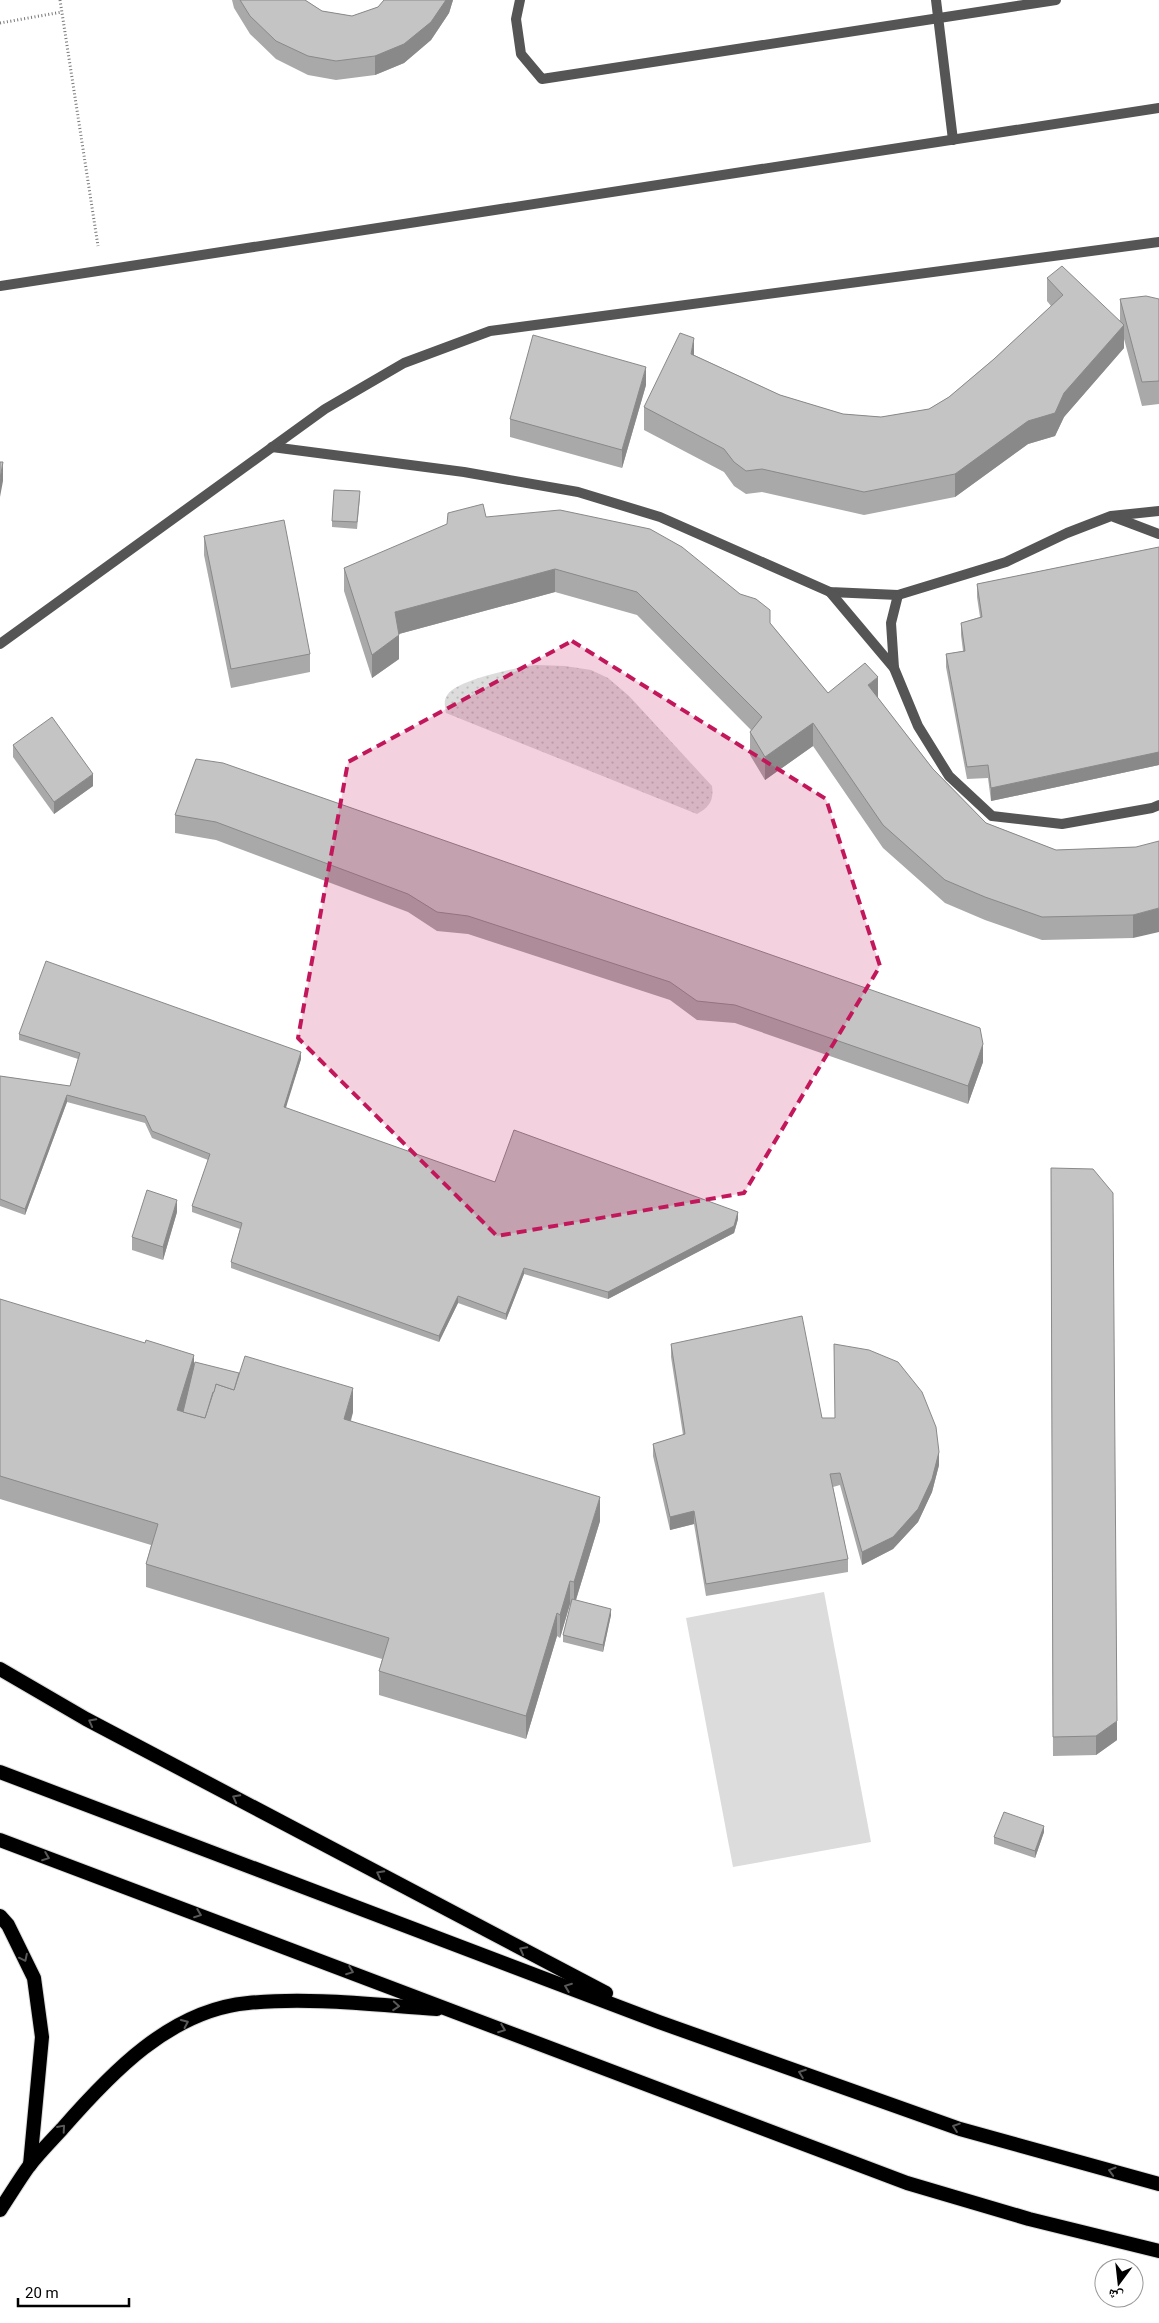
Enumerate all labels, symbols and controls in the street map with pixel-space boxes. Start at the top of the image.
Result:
one-way arrow [89,1718,98,1728]
one-way arrow [232,1794,241,1804]
one-way arrow [41,1851,49,1861]
one-way arrow [376,1870,385,1880]
one-way arrow [193,1908,202,1918]
one-way arrow [520,1946,529,1956]
one-way arrow [18,1953,28,1962]
one-way arrow [345,1965,354,1975]
one-way arrow [564,1983,572,1993]
one-way arrow [392,2001,400,2012]
one-way arrow [180,2019,189,2029]
one-way arrow [497,2023,506,2033]
one-way arrow [799,2069,807,2079]
one-way arrow [952,2123,960,2133]
one-way arrow [57,2125,66,2134]
one-way arrow [1108,2166,1117,2176]
north arrow [1094,2258,1144,2308]
scale bar [18,2276,129,2308]
text: 20 m [25,2284,59,2302]
text: ش [1106,2285,1125,2305]

